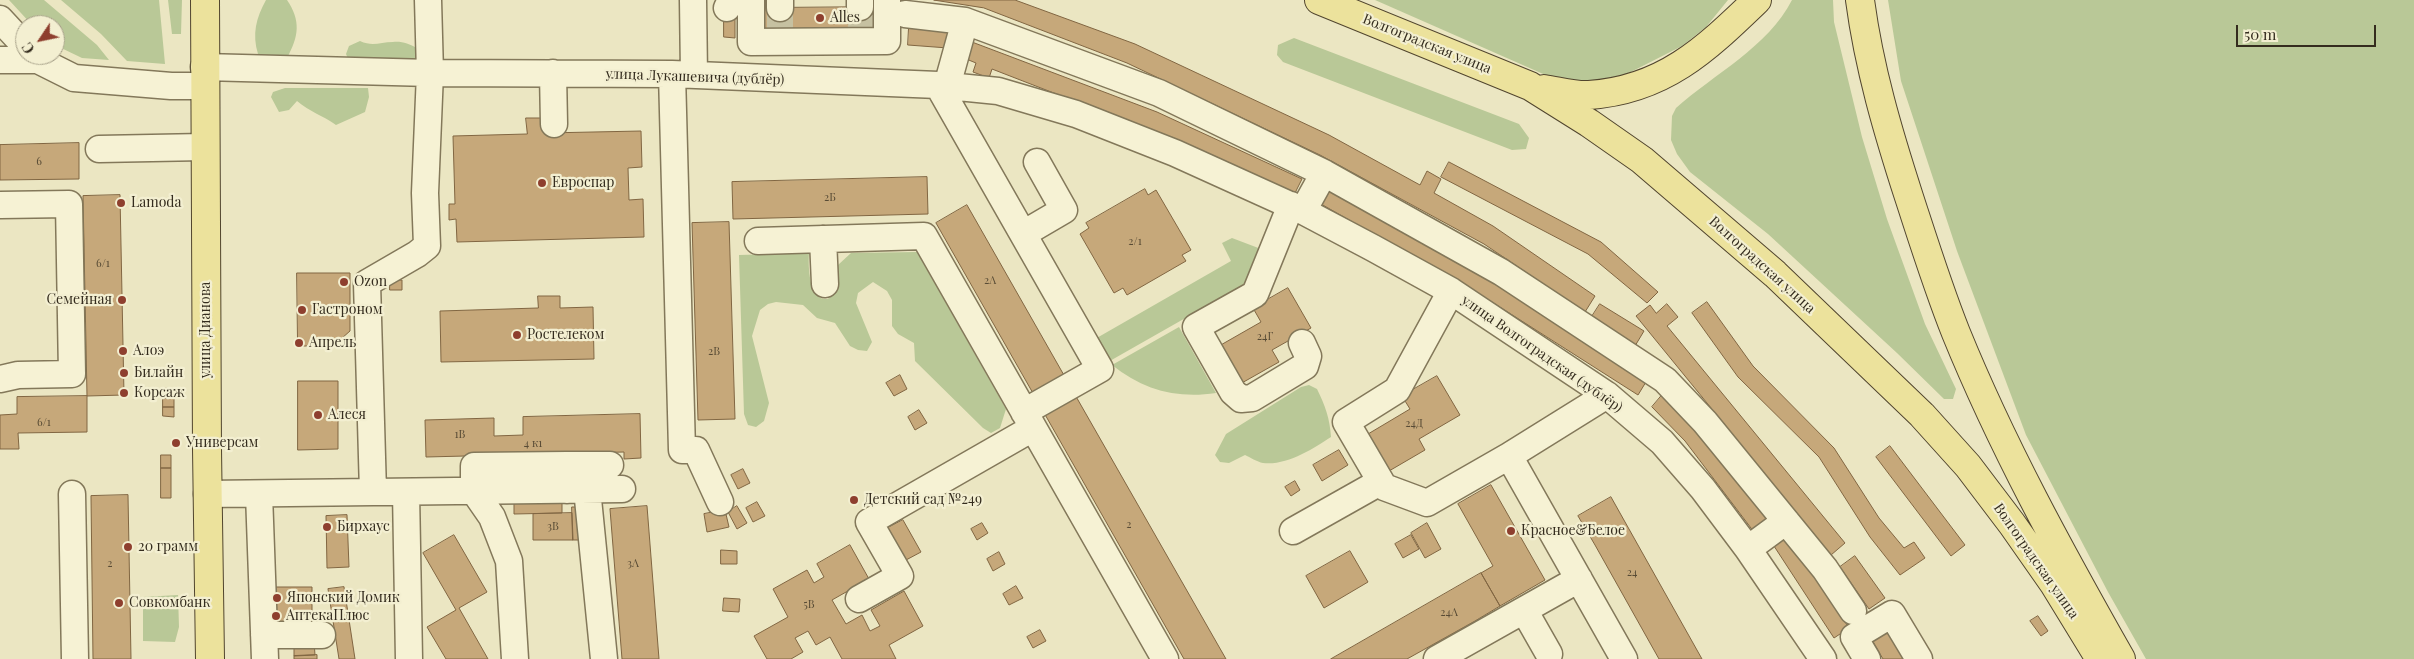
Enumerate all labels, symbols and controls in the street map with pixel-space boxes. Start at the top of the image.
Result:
place label: Alles [830,10,860,26]
street label: Волгоградская улица [1360,11,1494,77]
marker: Alles [814,12,826,24]
north arrow [15,15,65,65]
scale bar [2239,15,2379,47]
text: 50 m [2244,24,2276,44]
text: С [17,39,39,58]
street label: улица Лукашевича (дублёр) [605,65,785,89]
house number: 6 [36,155,42,169]
place label: Евроспар [552,175,614,191]
marker: Евроспар [536,177,548,189]
house number: 2Б [824,191,836,205]
place label: Lamoda [131,195,181,211]
marker: Lamoda [115,197,127,209]
street label: Волгоградская улица [1705,213,1819,317]
house number: 2/1 [1128,235,1142,249]
house number: 6/1 [96,257,110,271]
place label: Ozon [354,274,387,290]
house number: 2А [984,274,996,288]
marker: Ozon [338,276,350,288]
street label: улица Дианова [198,282,214,378]
place label: Семейная [46,292,112,308]
street label: улица Волгоградская (дублёр) [1458,292,1626,416]
marker: Семейная [116,294,128,306]
place label: Гастроном [312,302,383,318]
marker: Гастроном [296,304,308,316]
place label: Ростелеком [527,327,604,343]
marker: Ростелеком [511,329,523,341]
house number: 24Г [1257,330,1273,344]
place label: Апрель [309,335,356,351]
marker: Апрель [293,337,305,349]
place label: Алоэ [133,343,164,359]
marker: Алоэ [117,345,129,357]
house number: 2В [708,345,720,359]
place label: Билайн [134,365,183,381]
marker: Билайн [118,367,130,379]
place label: Корсаж [134,385,185,401]
marker: Корсаж [118,387,130,399]
place label: Алеся [328,407,366,423]
marker: Алеся [312,409,324,421]
house number: 6/1 [37,416,51,430]
house number: 24Д [1405,417,1423,431]
house number: 1В [455,428,465,442]
place label: Универсам [186,435,259,451]
marker: Универсам [170,437,182,449]
house number: 4 к1 [524,437,542,451]
place label: Детский сад №249 [864,492,982,508]
marker: Детский сад №249 [848,494,860,506]
street label: Волгоградская улица [1990,500,2082,622]
house number: 2 [1126,518,1132,532]
place label: Бирхаус [337,519,390,535]
house number: 3В [547,520,559,534]
marker: Бирхаус [321,521,333,533]
place label: Красное&Белое [1521,523,1625,539]
marker: Красное&Белое [1505,525,1517,537]
place label: 20 грамм [138,539,198,555]
marker: 20 грамм [122,541,134,553]
house number: 2 [107,557,113,571]
house number: 3А [627,557,639,571]
house number: 24 [1627,566,1637,580]
place label: Японский Домик [287,590,400,606]
marker: Японский Домик [271,592,283,604]
place label: Совкомбанк [129,595,211,611]
marker: Совкомбанк [113,597,125,609]
house number: 5В [803,598,815,612]
house number: 24А [1440,606,1458,620]
place label: АптекаПлюс [286,608,369,624]
marker: АптекаПлюс [270,610,282,622]

